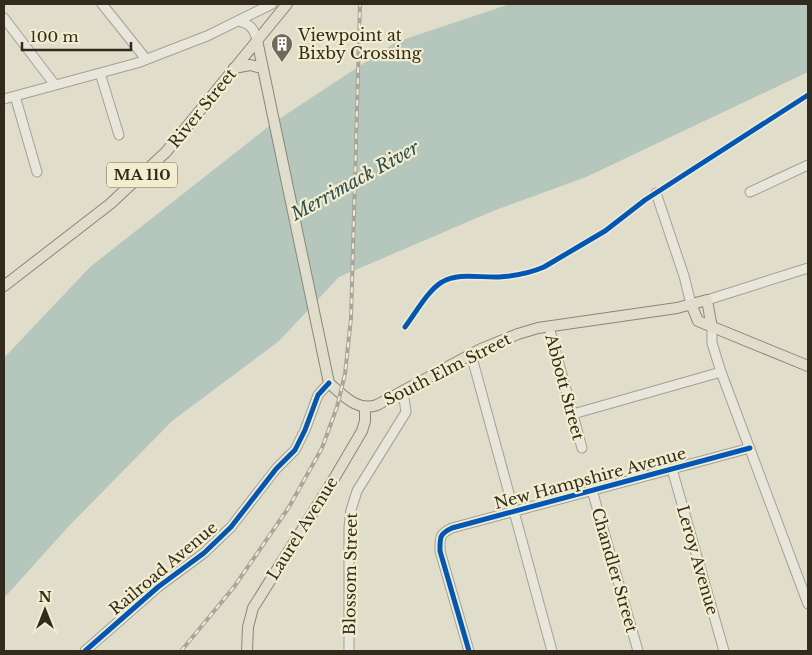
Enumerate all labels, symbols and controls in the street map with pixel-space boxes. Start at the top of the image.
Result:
scale bar [22,20,131,52]
place label: Viewpoint at Bixby Crossing [297,25,422,63]
text: 100 m [30,27,79,46]
building icon: Viewpoint at Bixby Crossing [270,32,294,63]
street label: River Street [164,64,240,152]
water label: Merrimack River [286,136,424,226]
road number: MA 110 [107,162,177,188]
street label: South Elm Street [380,328,514,410]
street label: Abbott Street [541,331,589,442]
street label: New Hampshire Avenue [492,443,688,513]
street label: Laurel Avenue [262,473,342,583]
street label: Leroy Avenue [673,503,723,617]
street label: Chandler Street [588,505,642,635]
street label: Blossom Street [339,512,361,636]
street label: Railroad Avenue [105,517,221,619]
north arrow [20,585,70,635]
text: N [38,588,52,606]

